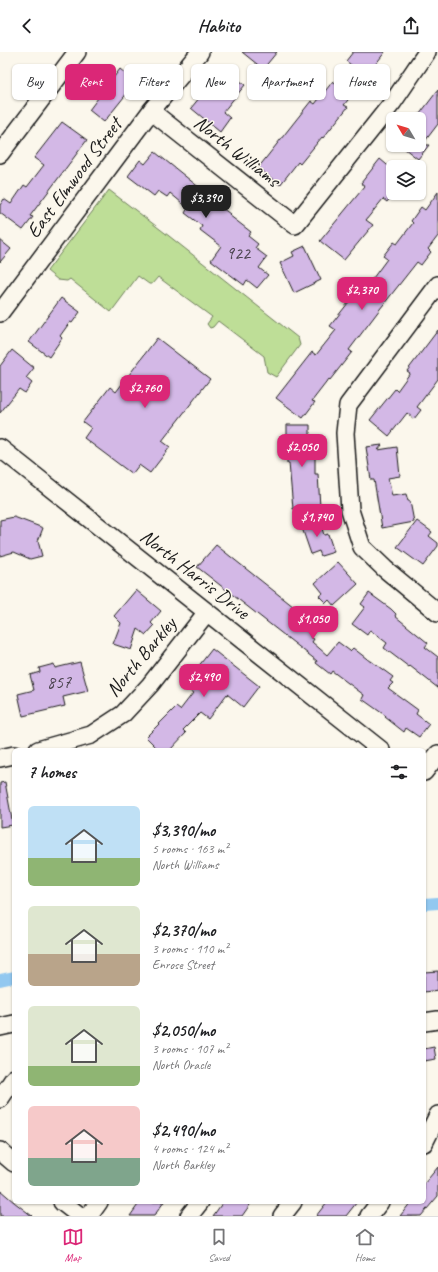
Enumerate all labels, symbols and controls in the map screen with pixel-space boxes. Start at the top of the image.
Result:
icon: back [16,15,38,37]
text: Habito [198,15,240,37]
icon: share [400,15,422,37]
chip: Buy [12,64,57,100]
chip: Rent [65,64,116,100]
chip: Filters [124,64,183,100]
chip: New [191,64,239,100]
chip: Apartment [247,64,326,100]
chip: House [334,64,390,100]
street label: East Elmwood Street [21,110,129,243]
street label: North Williams [189,110,287,194]
north arrow [386,112,426,152]
map controls [386,112,426,200]
button: layers [386,160,426,200]
pin: $3,390 [173,185,239,219]
text: $3,390 [190,190,222,206]
house number: 922 [226,242,252,264]
pin: $2,370 [329,277,395,311]
text: $2,370 [346,282,378,298]
pin: $2,760 [112,375,178,409]
text: $2,760 [129,380,161,396]
pin: $2,050 [269,434,335,468]
text: $2,050 [286,439,318,455]
pin: $1,740 [284,504,350,538]
text: $1,740 [301,509,333,525]
street label: North Harris Drive [135,524,256,625]
pin: $1,050 [280,606,346,640]
street label: North Barkley [100,610,183,702]
text: $1,050 [297,611,329,627]
pin: $2,490 [171,664,237,698]
text: $2,490 [188,669,220,685]
house number: 857 [47,671,72,693]
icon: filters [388,761,410,783]
text: 7 homes [28,762,76,783]
text: $3,390/mo [152,820,215,841]
icon: home [60,822,108,870]
text: 5 rooms · 163 m² [152,841,228,857]
text: North Williams [152,857,218,873]
text: $2,370/mo [152,920,215,941]
icon: home [60,922,108,970]
text: 3 rooms · 110 m² [152,941,228,957]
text: Enrose Street [152,957,214,973]
text: $2,050/mo [152,1020,215,1041]
icon: home [60,1022,108,1070]
text: 3 rooms · 107 m² [152,1041,228,1057]
text: North Oracle [152,1057,210,1073]
text: $2,490/mo [152,1120,215,1141]
icon: home [60,1122,108,1170]
text: 4 rooms · 124 m² [152,1141,228,1157]
text: North Barkley [152,1157,215,1173]
tab: Map [62,1226,84,1264]
tab: Saved [208,1226,230,1264]
tab: Home [354,1226,376,1264]

